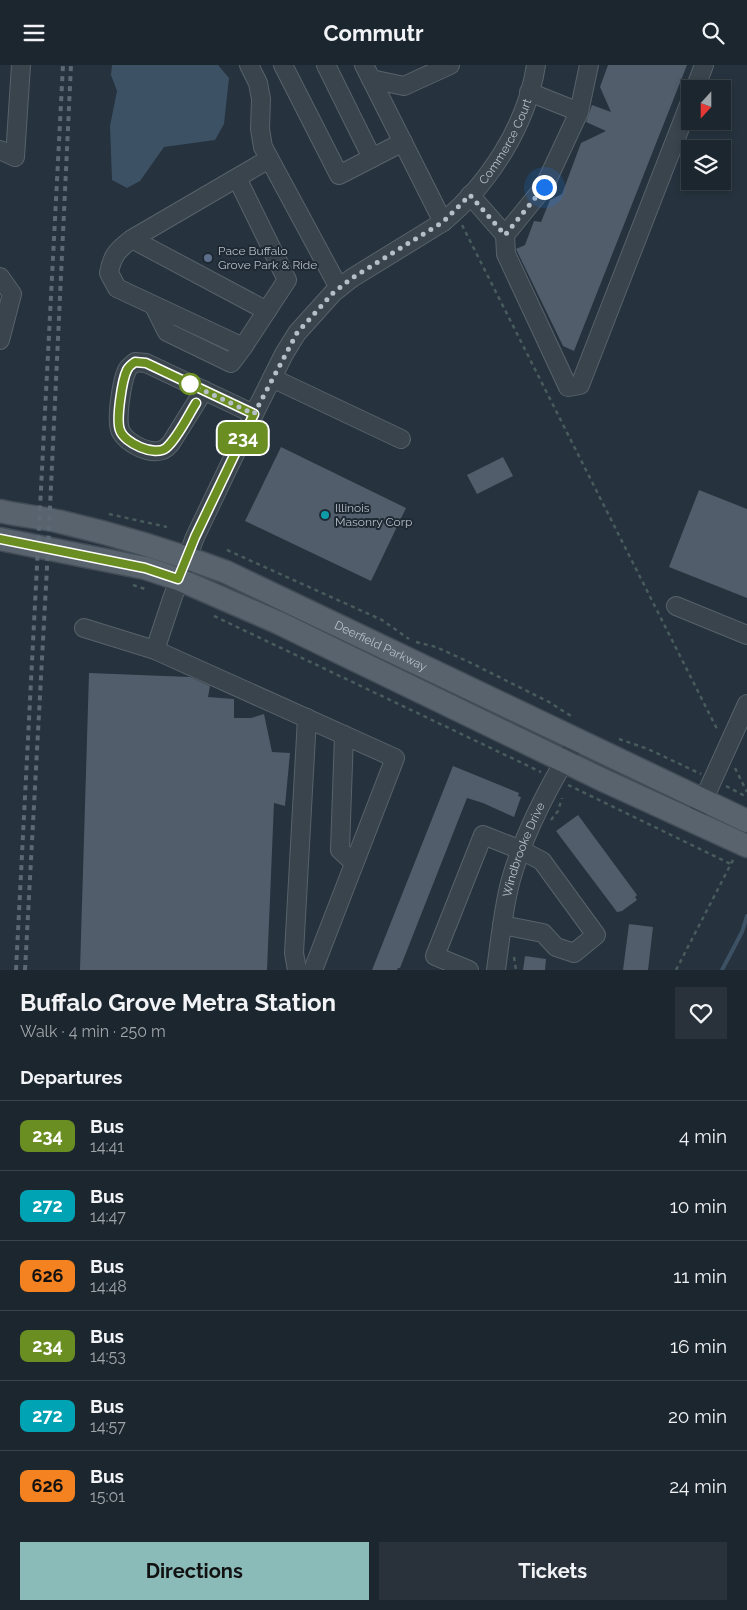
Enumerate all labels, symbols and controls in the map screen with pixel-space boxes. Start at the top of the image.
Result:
icon: menu [20,19,48,47]
icon: search [699,19,727,47]
text: Commutr [324,20,423,46]
north arrow [681,80,731,130]
map controls [681,80,731,190]
street label: Commerce Court [476,97,534,187]
button: layers [681,140,731,190]
your location [532,175,557,200]
place label: Pace Buffalo Grove Park & Ride [218,244,317,272]
marker: Pace Buffalo Grove Park & Ride [202,252,214,264]
unlabelled marker [179,373,201,395]
line badge: 234 [214,422,272,454]
text: 234 [228,427,258,448]
place label: Illinois Masonry Corp [335,501,412,529]
marker: Illinois Masonry Corp [319,509,331,521]
street label: Deerfield Parkway [332,618,430,674]
street label: Windbrooke Drive [500,800,548,898]
button: heart [675,987,727,1039]
text: Buffalo Grove Metra Station [20,988,336,1017]
text: Walk · 4 min · 250 m [20,1022,166,1041]
text: Departures [20,1066,122,1088]
text: Bus [90,1115,124,1137]
text: 234 [32,1125,63,1146]
text: 4 min [679,1125,727,1147]
text: 14:41 [90,1137,124,1156]
text: Bus [90,1185,124,1207]
text: 272 [32,1195,63,1216]
text: 10 min [670,1195,727,1217]
text: 14:47 [90,1207,126,1226]
text: Bus [90,1255,124,1277]
text: 626 [31,1265,64,1286]
text: 11 min [673,1265,727,1287]
text: 14:48 [90,1277,127,1296]
text: Bus [90,1325,124,1347]
text: 234 [32,1335,63,1356]
text: 16 min [670,1335,727,1357]
text: 14:53 [90,1347,126,1366]
text: Bus [90,1395,124,1417]
text: 272 [32,1405,63,1426]
text: 20 min [668,1405,727,1427]
text: 14:57 [90,1417,126,1436]
text: Bus [90,1465,124,1487]
text: 626 [31,1475,64,1496]
text: 24 min [669,1475,727,1497]
text: 15:01 [90,1487,125,1506]
button: Directions [20,1542,369,1600]
button: Tickets [379,1542,727,1600]

